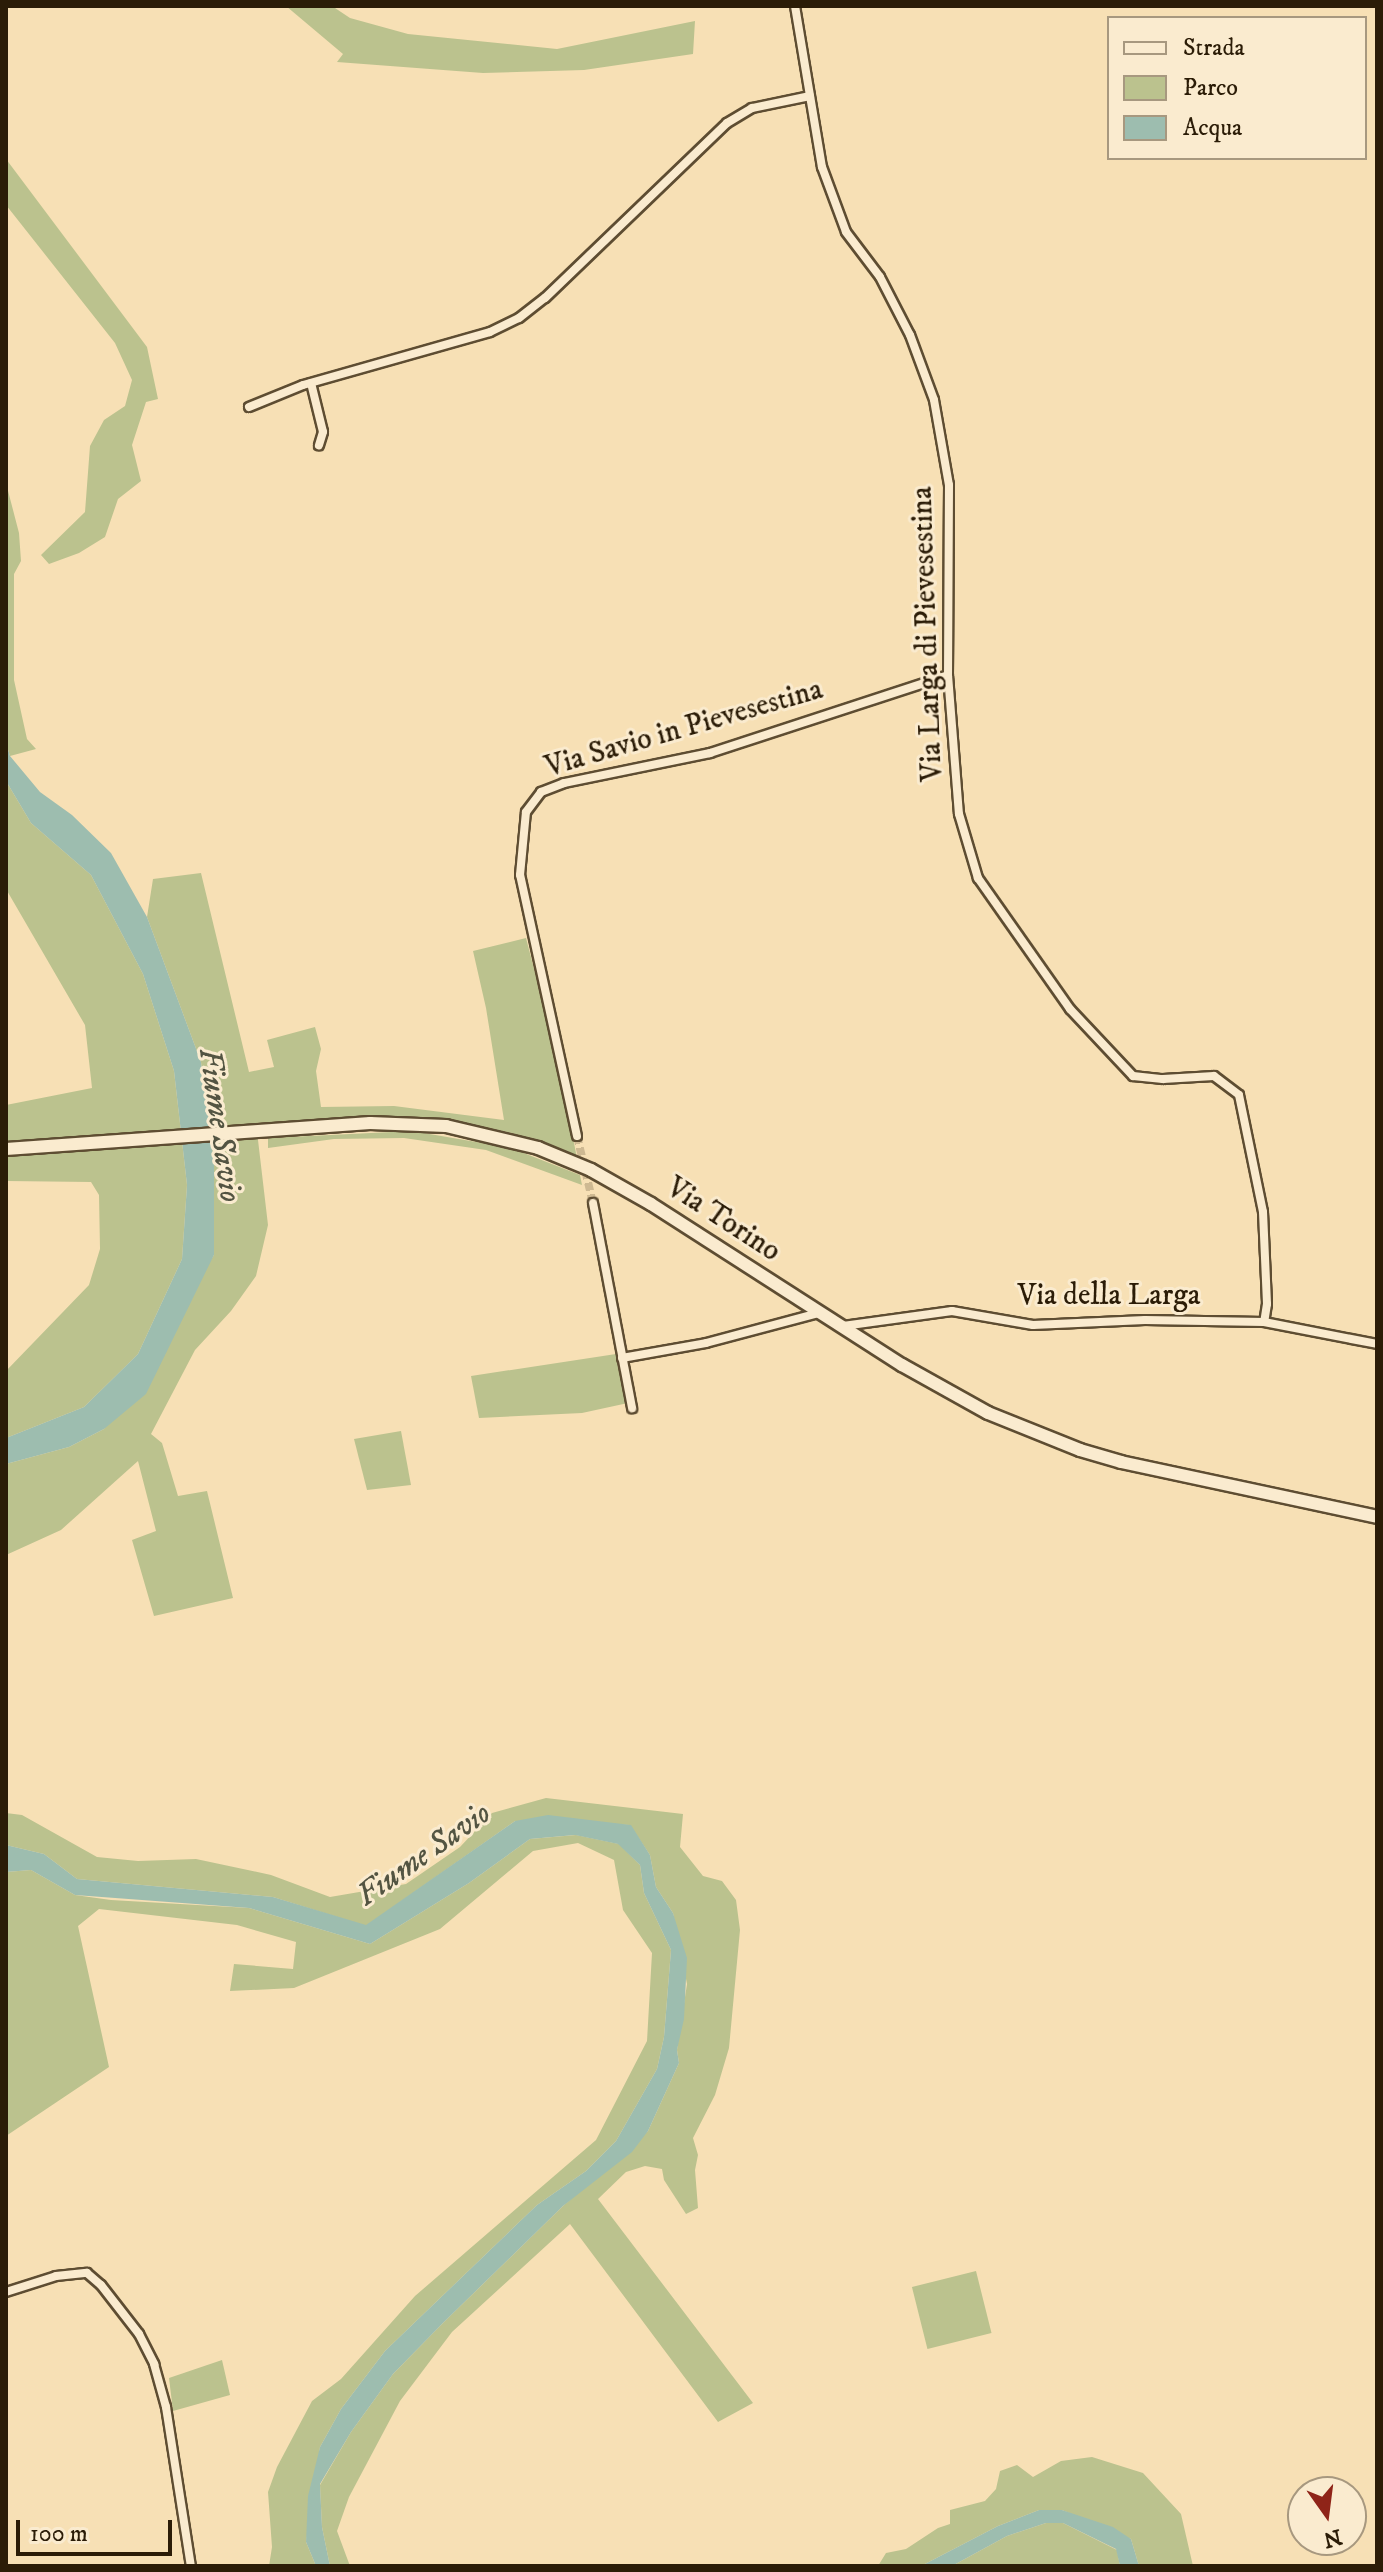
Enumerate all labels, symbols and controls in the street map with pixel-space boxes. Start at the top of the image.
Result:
legend [1107,16,1367,160]
text: Strada [1183,33,1245,63]
text: Parco [1183,73,1238,103]
text: Acqua [1183,113,1242,143]
street label: Via Larga di Pievesestina [905,486,951,782]
street label: Via Savio in Pievesestina [541,672,827,786]
water label: Fiume Savio [189,1045,249,1205]
street label: Via Torino [659,1170,787,1270]
street label: Via della Larga [1017,1278,1201,1314]
water label: Fiume Savio [349,1795,499,1915]
north arrow [1287,2476,1367,2556]
scale bar [20,2504,176,2554]
text: 100 m [30,2519,88,2549]
text: N [1320,2523,1344,2553]

